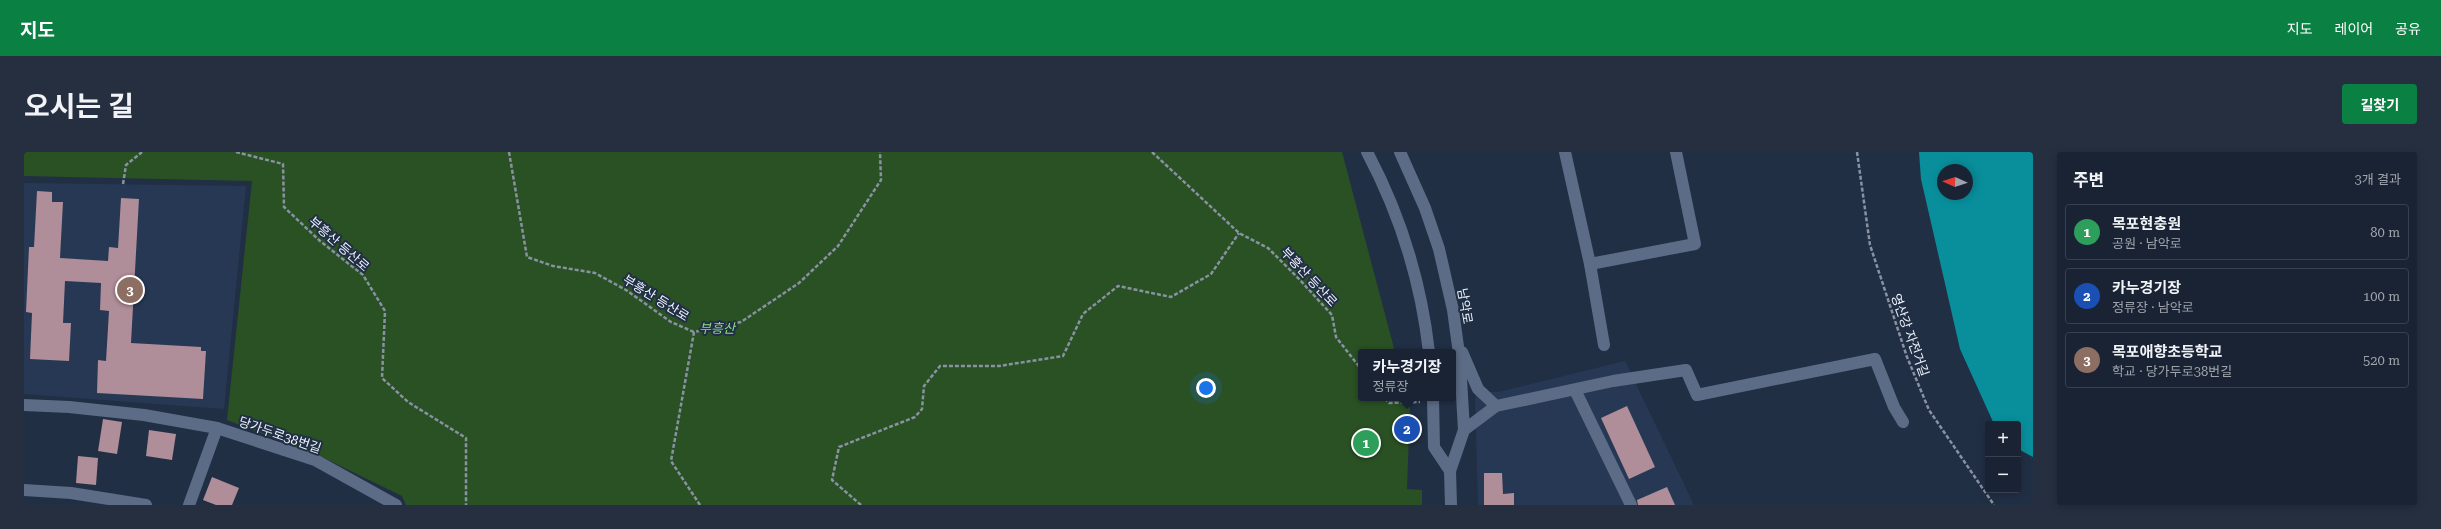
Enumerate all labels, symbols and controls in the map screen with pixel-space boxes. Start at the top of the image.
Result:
text: 지도 [20,19,55,42]
text: 지도 [2287,21,2313,37]
text: 레이어 [2335,21,2373,37]
text: 공유 [2395,21,2421,37]
button: 길찾기 [2342,84,2417,124]
text: 오시는 길 [24,90,134,123]
north arrow [1937,164,1973,200]
text: 주변 [2073,170,2104,190]
text: 3개 결과 [2355,172,2401,187]
street label: 부흥산 등산로 [306,214,372,274]
text: 목포현충원 [2112,215,2181,233]
text: 1 [2083,225,2091,240]
text: 80 m [2370,225,2400,240]
text: 공원 · 남악로 [2112,236,2182,251]
street label: 부흥산 등산로 [1278,244,1340,310]
street label: 부흥산 등산로 [620,272,692,324]
pin: 3 [117,275,143,305]
text: 카누경기장 [2112,279,2181,297]
street label: 남악로 [1454,287,1476,325]
text: 2 [2083,289,2091,304]
text: 100 m [2363,289,2400,304]
street label: 영산강 자전거길 [1888,292,1932,378]
text: 정류장 · 남악로 [2112,300,2194,315]
park label: 부흥산 [699,321,737,336]
text: 목포애향초등학교 [2112,343,2222,361]
popup [1358,349,1456,401]
text: 3 [2083,353,2091,368]
text: 520 m [2363,353,2400,368]
text: 카누경기장 [1372,358,1442,376]
text: 학교 · 당가두로38번길 [2112,364,2232,379]
your location [1196,378,1216,398]
text: 정류장 [1372,379,1408,394]
street label: 당가두로38번길 [237,414,323,456]
pin: 2 [1394,414,1420,444]
map controls [1985,421,2021,493]
button: + [1985,421,2021,457]
pin: 1 [1353,428,1379,458]
button: − [1985,457,2021,493]

